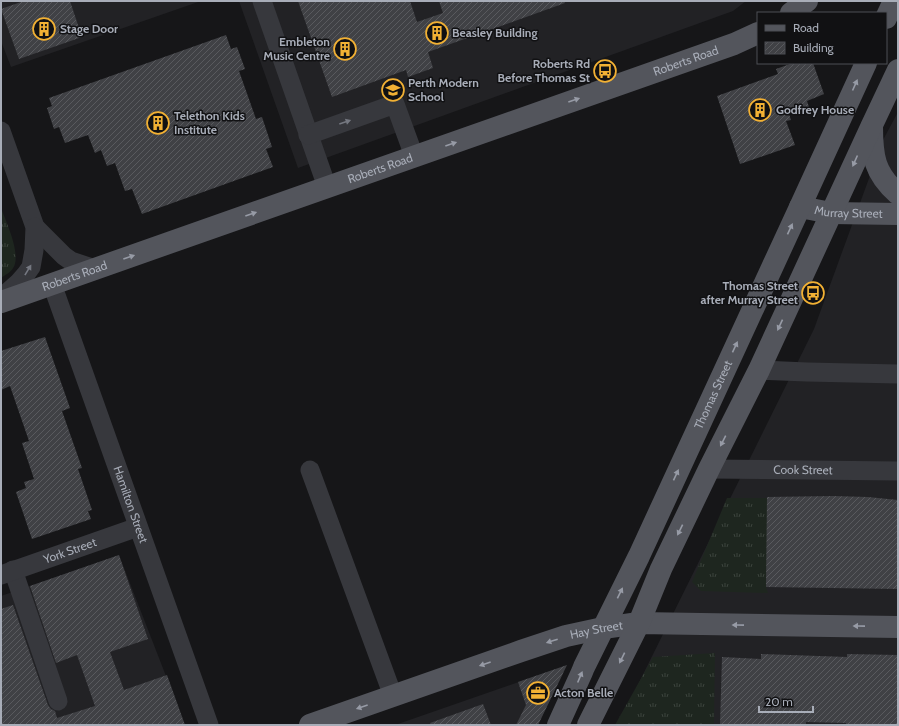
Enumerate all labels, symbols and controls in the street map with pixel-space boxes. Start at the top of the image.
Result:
legend [757,12,887,64]
building icon: Stage Door [31,16,57,42]
building icon: Beasley Building [424,20,450,46]
text: Road [793,20,819,35]
place label: Stage Door [60,21,118,36]
place label: Beasley Building [452,25,538,40]
place label: Embleton Music Centre [263,34,330,63]
building icon: Embleton Music Centre [332,36,358,62]
text: Building [793,40,835,55]
street label: Roberts Road [651,42,720,79]
place label: Roberts Rd Before Thomas St [498,56,590,85]
bus stop icon: Roberts Rd Before Thomas St [592,58,618,84]
place label: Perth Modern School [408,75,479,104]
school or university icon: Perth Modern School [380,77,406,103]
one-way arrow [853,79,859,91]
one-way arrow [568,97,580,103]
building icon: Godfrey House [747,97,773,123]
place label: Godfrey House [776,102,854,117]
place label: Telethon Kids Institute [174,108,245,137]
building icon: Telethon Kids Institute [145,110,171,136]
one-way arrow [340,118,352,124]
one-way arrow [445,140,457,146]
street label: Roberts Road [345,150,415,186]
one-way arrow [852,155,858,166]
street label: Murray Street [813,202,883,221]
one-way arrow [246,210,258,216]
one-way arrow [787,223,793,235]
one-way arrow [123,254,135,260]
street label: Roberts Road [40,257,109,294]
one-way arrow [25,264,32,276]
place label: Thomas Street after Murray Street [701,278,798,307]
bus stop icon: Thomas Street after Murray Street [800,280,826,306]
one-way arrow [777,319,783,331]
one-way arrow [732,341,738,353]
street label: Thomas Street [691,358,735,431]
one-way arrow [720,435,726,446]
street label: Cook Street [773,462,833,477]
street label: Hamilton Street [110,464,152,545]
one-way arrow [673,470,679,481]
one-way arrow [677,524,683,535]
street label: York Street [40,534,98,567]
one-way arrow [617,587,623,599]
street label: Hay Street [568,617,624,642]
one-way arrow [731,622,744,628]
one-way arrow [852,623,865,629]
one-way arrow [546,638,558,644]
one-way arrow [618,652,625,664]
one-way arrow [478,661,490,667]
one-way arrow [578,670,584,682]
office icon: Acton Belle [525,680,551,706]
place label: Acton Belle [554,685,613,700]
scale bar [759,688,813,714]
text: 20 m [765,694,793,709]
one-way arrow [356,704,368,710]

